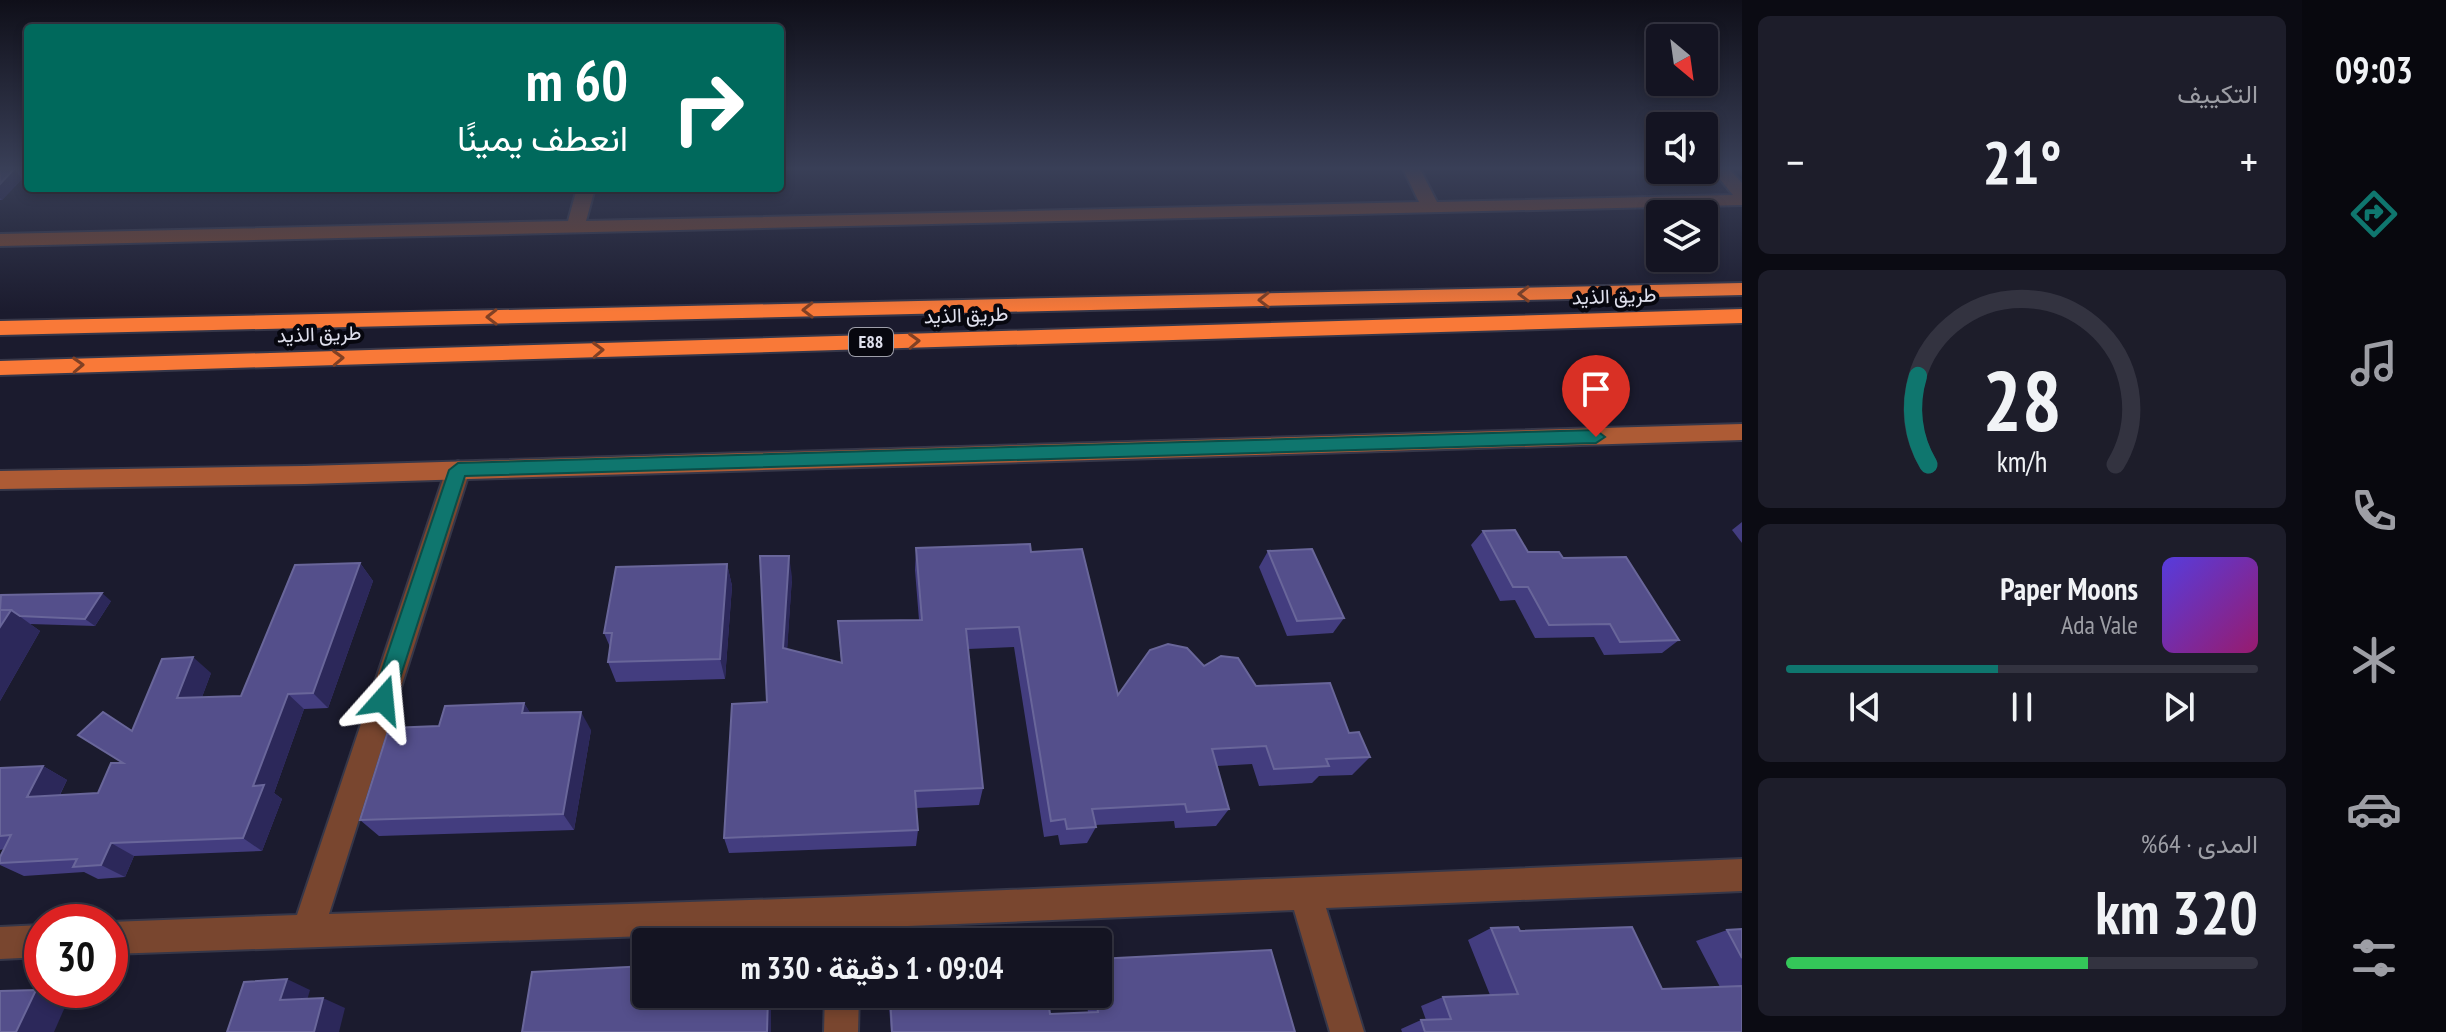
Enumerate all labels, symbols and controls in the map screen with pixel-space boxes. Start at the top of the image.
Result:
north arrow [1646,24,1718,96]
map controls [1646,24,1718,272]
text: 60 m [526,44,628,116]
text: 09:03 [2335,46,2413,93]
icon: right [656,56,760,160]
text: التكييف [2177,77,2258,110]
button: sound [1646,112,1718,184]
text: انعطف يمينًا [457,114,628,161]
text: 21° [1982,123,2062,201]
text: − [1786,133,1804,190]
text: + [2240,133,2258,190]
icon: directions [2346,186,2402,242]
button: layers [1646,200,1718,272]
street label: طريق الذيد [1571,282,1657,310]
one-way arrow [1517,285,1530,303]
one-way arrow [1257,291,1270,309]
one-way arrow [801,301,814,319]
street label: طريق الذيد [923,301,1009,329]
one-way arrow [485,308,498,326]
street label: طريق الذيد [276,320,362,348]
road number: E88 [849,328,893,356]
one-way arrow [908,332,921,349]
icon: music [2346,335,2402,391]
one-way arrow [592,341,605,359]
text: 28 [1982,346,2062,454]
one-way arrow [332,349,345,366]
pin [1562,355,1630,437]
one-way arrow [72,357,85,374]
icon: arrive [1574,367,1618,411]
text: km/h [1997,443,2047,480]
icon: phone [2346,483,2402,539]
text: Paper Moons [2000,569,2138,608]
text: Ada Vale [2061,608,2138,641]
icon: climate [2346,632,2402,688]
position arrow [341,658,425,742]
icon: previous [1843,685,1887,729]
icon: pause [2000,685,2044,729]
icon: next [2157,685,2201,729]
icon: car [2346,781,2402,837]
text: المدى · 64% [2141,827,2258,860]
text: 320 km [2095,873,2258,951]
speed limit sign: 30 [24,904,128,1008]
icon: filters [2346,930,2402,986]
text: 09:04 · 1 دقيقة · 330 m [741,948,1003,987]

